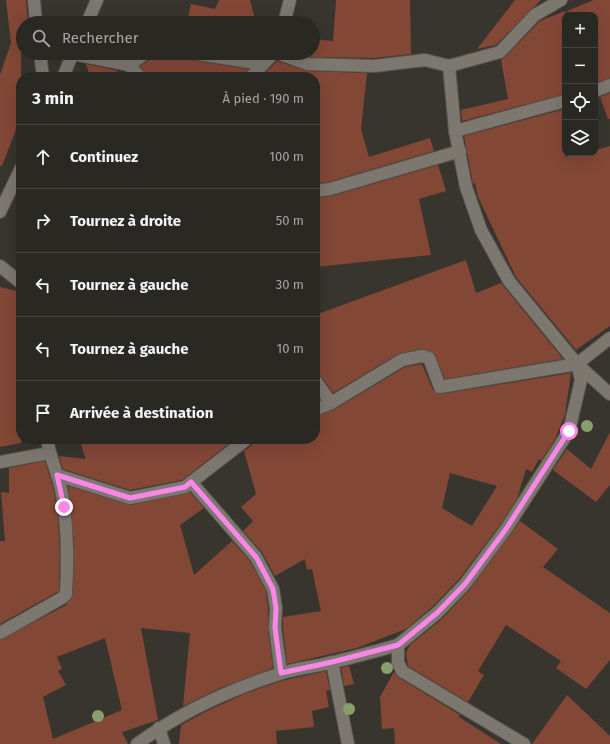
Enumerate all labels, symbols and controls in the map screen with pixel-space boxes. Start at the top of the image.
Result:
map controls [562,12,598,156]
button: + [562,12,598,48]
search box [16,16,320,60]
icon: search [30,27,52,49]
text: Rechercher [62,29,138,47]
button: − [562,48,598,84]
button: locate [562,84,598,120]
text: 3 min [32,88,74,109]
text: À pied · 190 m [223,91,304,106]
button: layers [562,120,598,156]
icon: ahead [32,146,54,168]
text: Continuez [70,148,138,166]
text: 100 m [269,149,304,164]
icon: right [32,210,54,232]
text: Tournez à droite [70,212,181,230]
text: 50 m [276,213,304,228]
icon: left [32,274,54,296]
text: Tournez à gauche [70,276,189,294]
text: 30 m [276,277,304,292]
icon: left [32,338,54,360]
text: Tournez à gauche [70,340,189,358]
text: 10 m [277,341,304,356]
icon: arrive [32,402,54,424]
text: Arrivée à destination [70,404,213,422]
route start [560,422,578,440]
route end [55,498,73,516]

